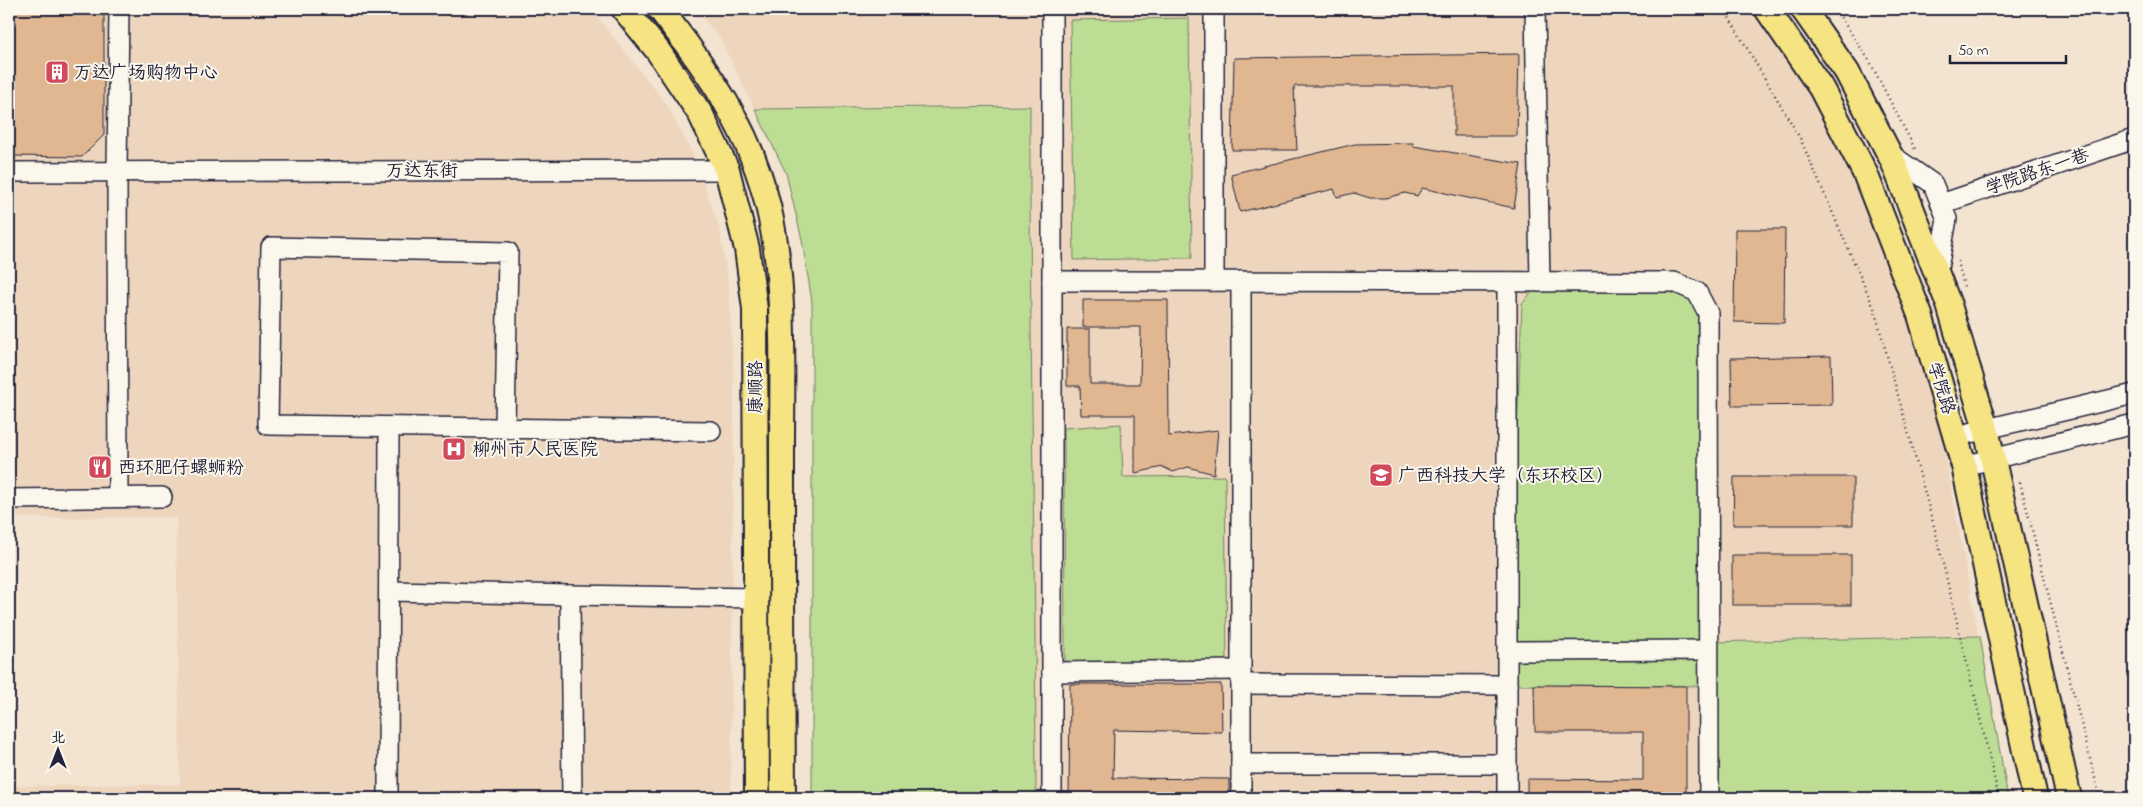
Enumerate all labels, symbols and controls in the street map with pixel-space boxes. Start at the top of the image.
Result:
scale bar [1950,32,2067,64]
text: 50 m [1958,40,1989,62]
building icon: 万达广场购物中心 [44,59,70,85]
place label: 万达广场购物中心 [74,61,218,87]
street label: 学院路东一巷 [1982,143,2093,203]
street label: 万达东街 [386,159,458,185]
street label: 学院路 [1920,359,1960,418]
street label: 康顺路 [744,360,770,414]
hospital icon: 柳州市人民医院 [441,436,467,462]
place label: 柳州市人民医院 [472,438,598,464]
restaurant icon: 西环肥仔螺蛳粉 [87,454,113,480]
place label: 西环肥仔螺蛳粉 [118,456,244,482]
school or university icon: 广西科技大学（东环校区） [1368,462,1394,488]
place label: 广西科技大学（东环校区） [1398,464,1614,490]
north arrow [32,724,82,774]
text: 北 [51,728,65,749]

